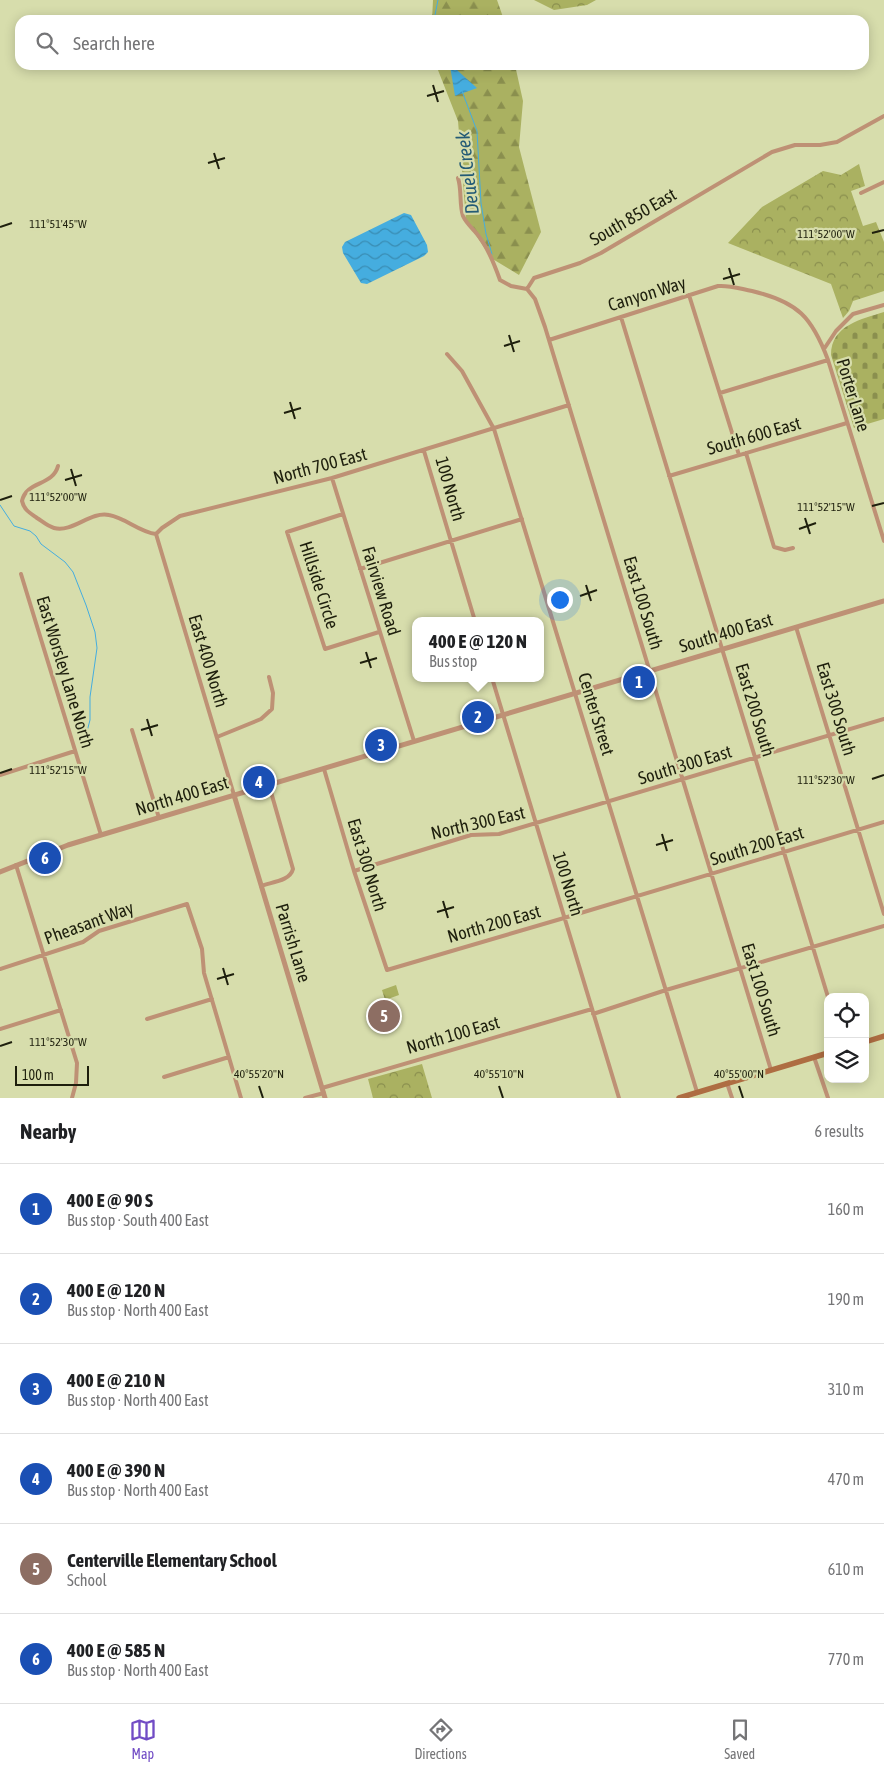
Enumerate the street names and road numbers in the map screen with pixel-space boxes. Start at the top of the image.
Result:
street label: South 850 East [586,183,680,250]
street label: Canyon Way [605,272,688,315]
street label: Porter Lane [832,356,875,434]
street label: South 600 East [705,412,803,459]
street label: North 700 East [271,443,369,488]
street label: 100 North [431,454,470,523]
street label: Hillside Circle [295,538,343,631]
street label: Fairview Road [358,544,405,638]
street label: East 100 South [619,554,668,652]
street label: East Worsley Lane North [32,593,99,750]
street label: South 400 East [677,608,775,657]
street label: East 400 North [184,612,233,710]
street label: East 300 South [812,660,861,758]
street label: East 200 South [731,661,780,759]
street label: Center Street [574,670,619,758]
street label: South 300 East [636,740,734,789]
street label: North 400 East [133,771,231,820]
street label: North 300 East [429,801,527,844]
street label: East 300 North [343,816,392,914]
street label: South 200 East [708,821,806,870]
street label: 100 North [549,849,588,918]
street label: Pheasant Way [41,897,136,948]
street label: North 200 East [445,900,543,947]
street label: Parrish Lane [272,901,315,985]
street label: East 100 South [737,941,786,1039]
street label: North 100 East [404,1011,502,1058]

